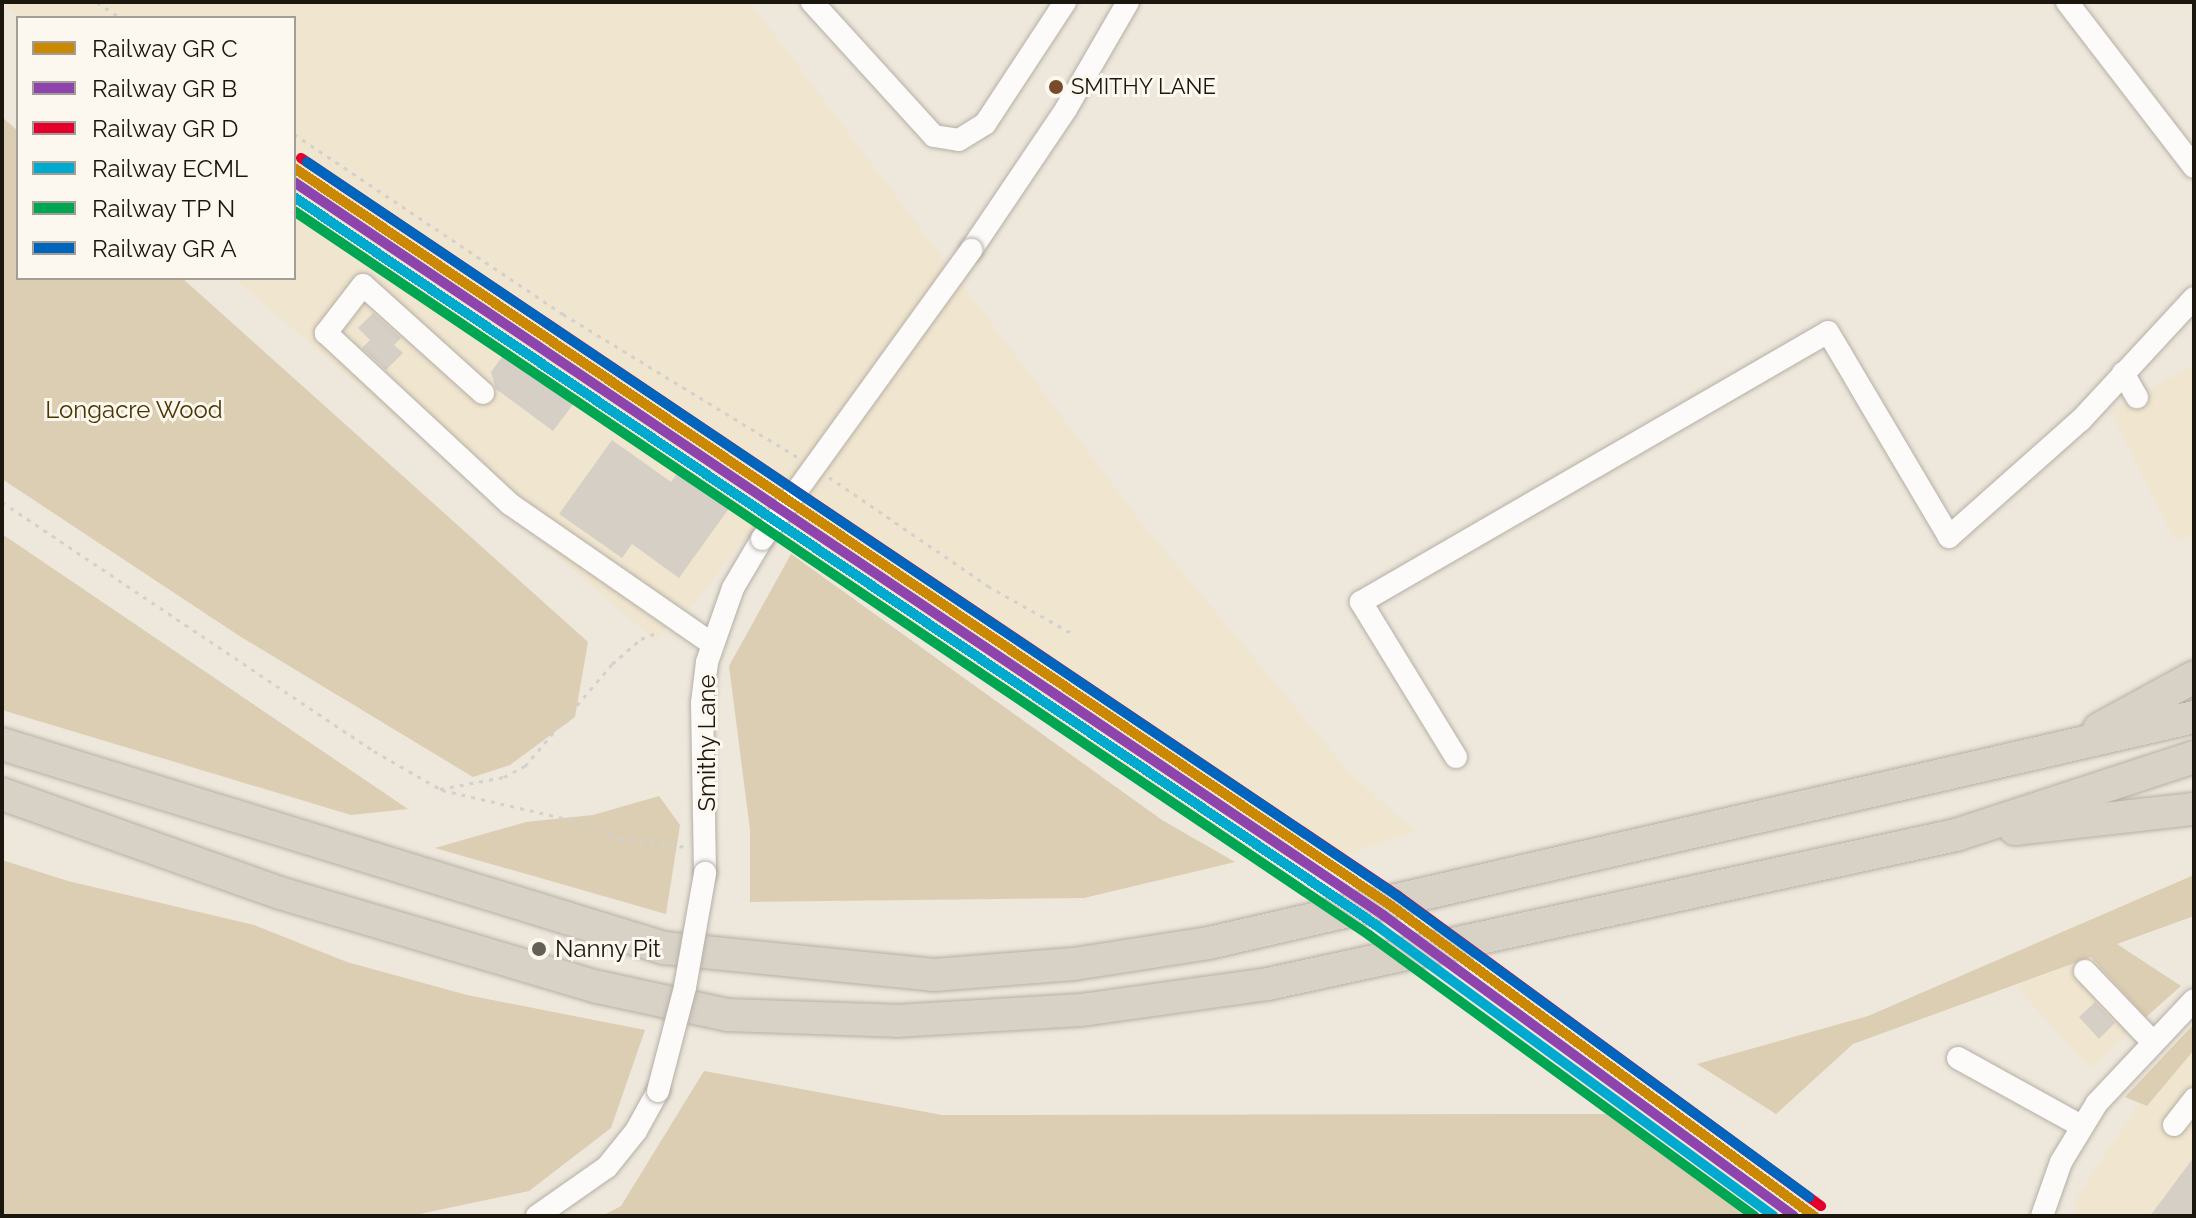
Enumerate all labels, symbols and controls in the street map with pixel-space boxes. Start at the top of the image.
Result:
legend [16,16,296,280]
text: Railway GR C [92,34,238,63]
text: Railway GR B [92,74,237,103]
place label: SMITHY LANE [1071,74,1217,100]
marker: SMITHY LANE [1048,79,1064,95]
text: Railway GR D [92,114,238,143]
text: Railway ECML [92,154,248,183]
text: Railway TP N [92,194,235,223]
text: Railway GR A [92,234,237,263]
park label: Longacre Wood [45,396,223,424]
street label: Smithy Lane [693,674,721,812]
place label: Nanny Pit [555,935,662,963]
marker: Nanny Pit [530,940,548,958]

